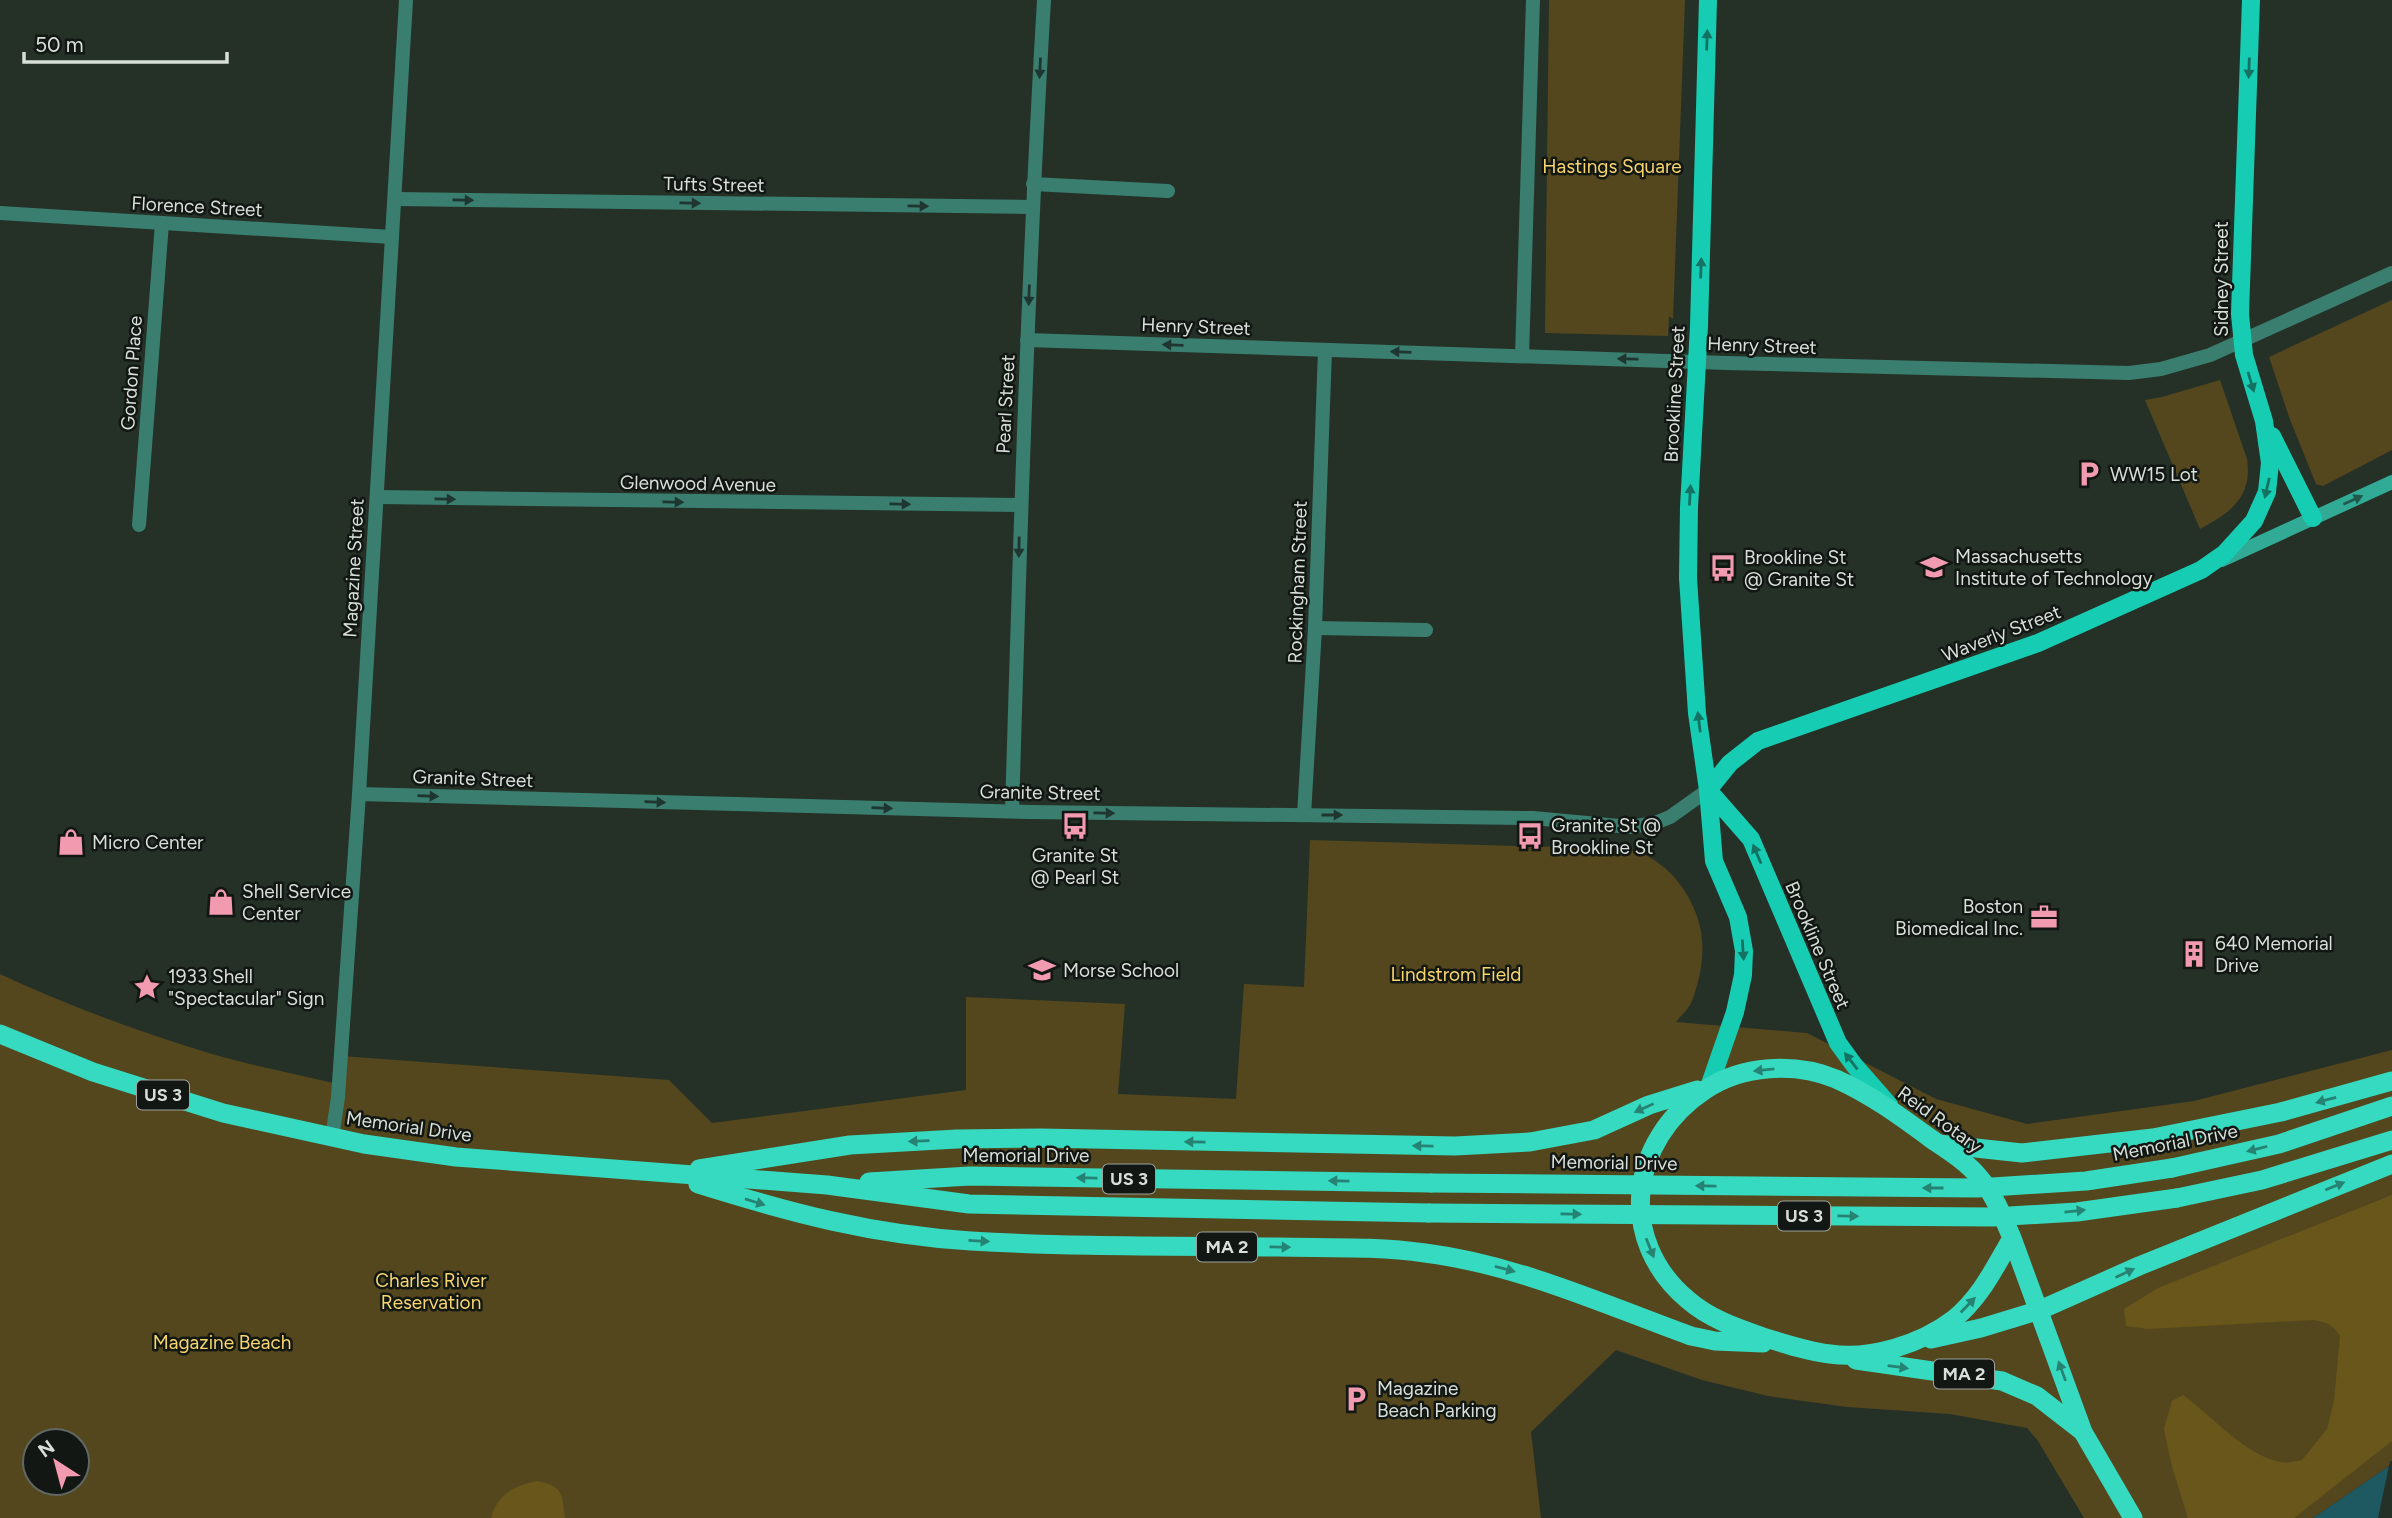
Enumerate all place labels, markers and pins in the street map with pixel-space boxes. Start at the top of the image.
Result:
parking icon: WW15 Lot [2074,459,2104,489]
place label: WW15 Lot [2110,463,2198,486]
place label: Massachusetts Institute of Technology [1955,545,2152,590]
place label: Brookline St @ Granite St [1744,546,1854,591]
school or university icon: Massachusetts Institute of Technology [1919,552,1949,582]
bus stop icon: Brookline St @ Granite St [1708,553,1738,583]
bus stop icon: Granite St @ Pearl St [1060,811,1090,841]
place label: Granite St @ Brookline St [1551,814,1661,859]
bus stop icon: Granite St @ Brookline St [1515,821,1545,851]
shop icon: Micro Center [56,827,86,857]
place label: Micro Center [92,831,204,854]
place label: Granite St @ Pearl St [1031,844,1119,889]
place label: Shell Service Center [242,880,351,925]
shop icon: Shell Service Center [206,887,236,917]
place label: Boston Biomedical Inc. [1895,895,2023,940]
office icon: Boston Biomedical Inc. [2029,902,2059,932]
place label: 640 Memorial Drive [2215,932,2333,977]
building icon: 640 Memorial Drive [2179,939,2209,969]
school or university icon: Morse School [1027,955,1057,985]
place label: Morse School [1063,959,1179,982]
place label: 1933 Shell "Spectacular" Sign [168,965,324,1010]
place icon: 1933 Shell "Spectacular" Sign [132,972,162,1002]
place label: Magazine Beach Parking [1377,1377,1497,1422]
parking icon: Magazine Beach Parking [1341,1384,1371,1414]

